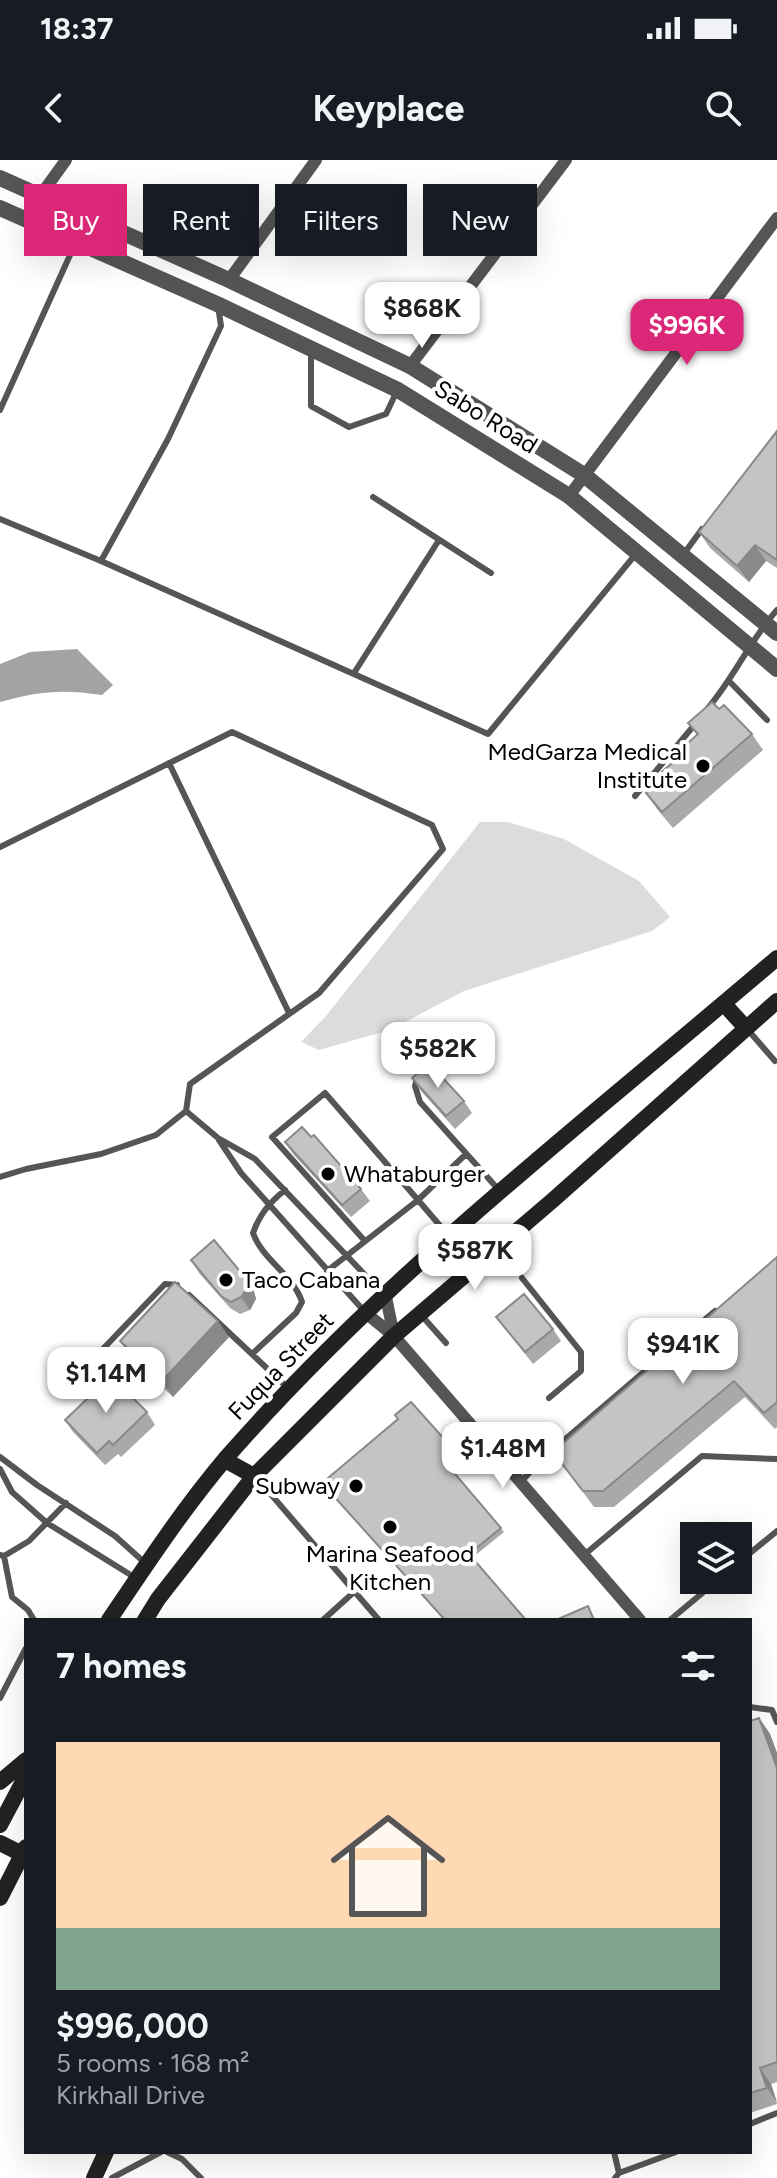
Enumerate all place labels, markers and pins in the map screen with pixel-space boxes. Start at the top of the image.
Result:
pin: $868K [366,282,478,350]
pin: $996K [631,299,743,367]
place label: MedGarza Medical Institute [487,737,687,794]
marker: MedGarza Medical Institute [694,757,712,775]
pin: $582K [382,1022,494,1090]
place label: Whataburger [344,1159,485,1188]
marker: Whataburger [319,1165,337,1183]
pin: $587K [419,1224,531,1292]
place label: Taco Cabana [242,1265,380,1294]
marker: Taco Cabana [217,1271,235,1289]
pin: $941K [627,1318,739,1386]
pin: $1.14M [41,1347,171,1415]
pin: $1.48M [438,1422,568,1490]
place label: Subway [255,1471,340,1500]
marker: Subway [347,1477,365,1495]
marker: Marina Seafood Kitchen [381,1518,399,1536]
place label: Marina Seafood Kitchen [306,1539,474,1596]

